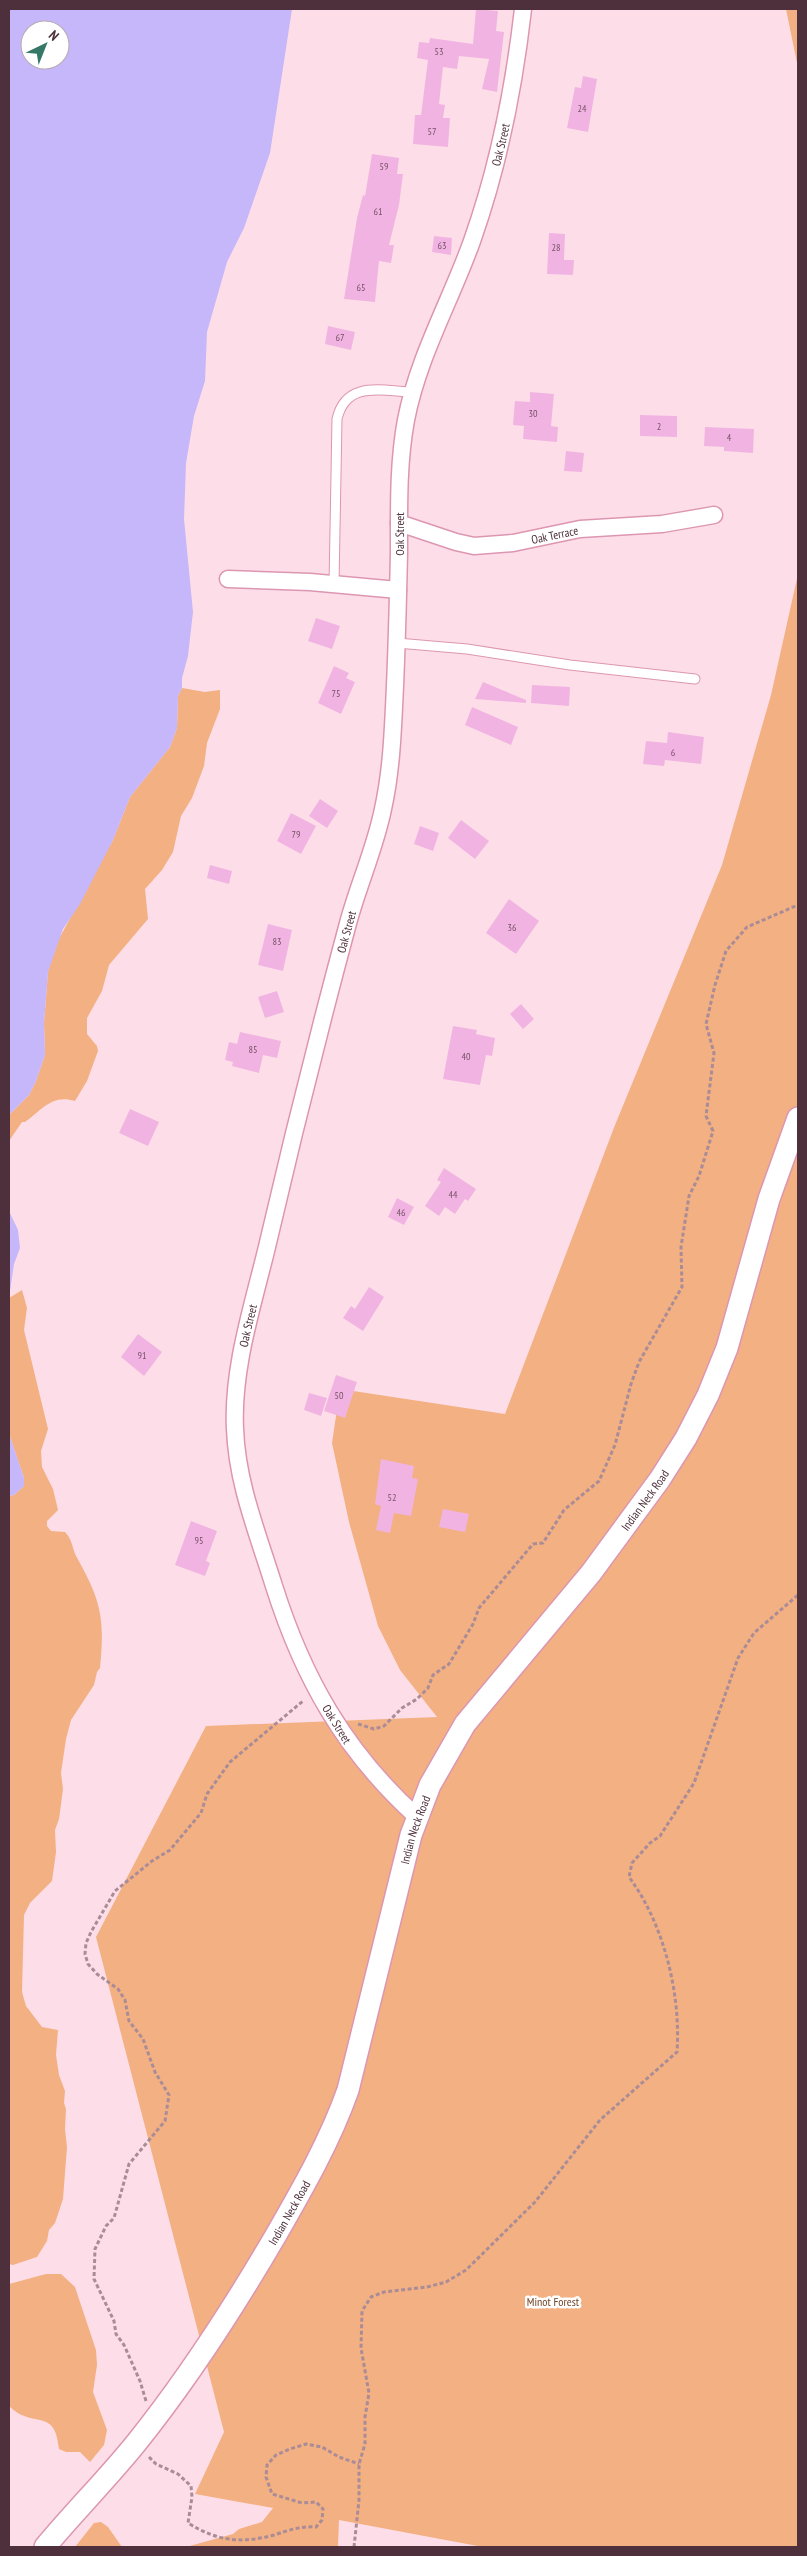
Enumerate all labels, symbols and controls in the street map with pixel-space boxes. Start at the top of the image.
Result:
north arrow [20,20,70,70]
text: N [45,26,63,45]
house number: 53 [435,45,444,58]
house number: 24 [578,102,587,115]
street label: Oak Street [488,121,512,167]
house number: 57 [428,125,437,138]
house number: 59 [380,160,389,173]
house number: 61 [374,205,383,218]
house number: 63 [438,239,447,252]
house number: 28 [552,241,561,254]
house number: 65 [357,281,366,294]
house number: 67 [336,331,345,344]
house number: 30 [529,407,538,420]
house number: 2 [657,420,661,433]
house number: 4 [727,431,732,444]
street label: Oak Street [391,512,407,556]
street label: Oak Terrace [530,522,579,547]
house number: 75 [332,687,341,700]
house number: 6 [671,746,676,759]
house number: 79 [292,828,301,841]
street label: Oak Street [333,908,359,954]
house number: 36 [508,921,517,934]
house number: 83 [273,935,282,948]
house number: 85 [249,1043,258,1056]
house number: 40 [462,1050,471,1063]
house number: 44 [449,1188,458,1201]
house number: 46 [397,1206,406,1219]
street label: Oak Street [235,1302,260,1348]
house number: 91 [138,1349,147,1362]
house number: 50 [335,1389,344,1402]
street label: Indian Neck Road [617,1467,672,1533]
house number: 52 [388,1491,397,1504]
house number: 95 [195,1534,204,1547]
street label: Oak Street [319,1702,355,1747]
street label: Indian Neck Road [397,1793,433,1866]
street label: Indian Neck Road [265,2178,313,2247]
park label: Minot Forest [527,2294,580,2309]

